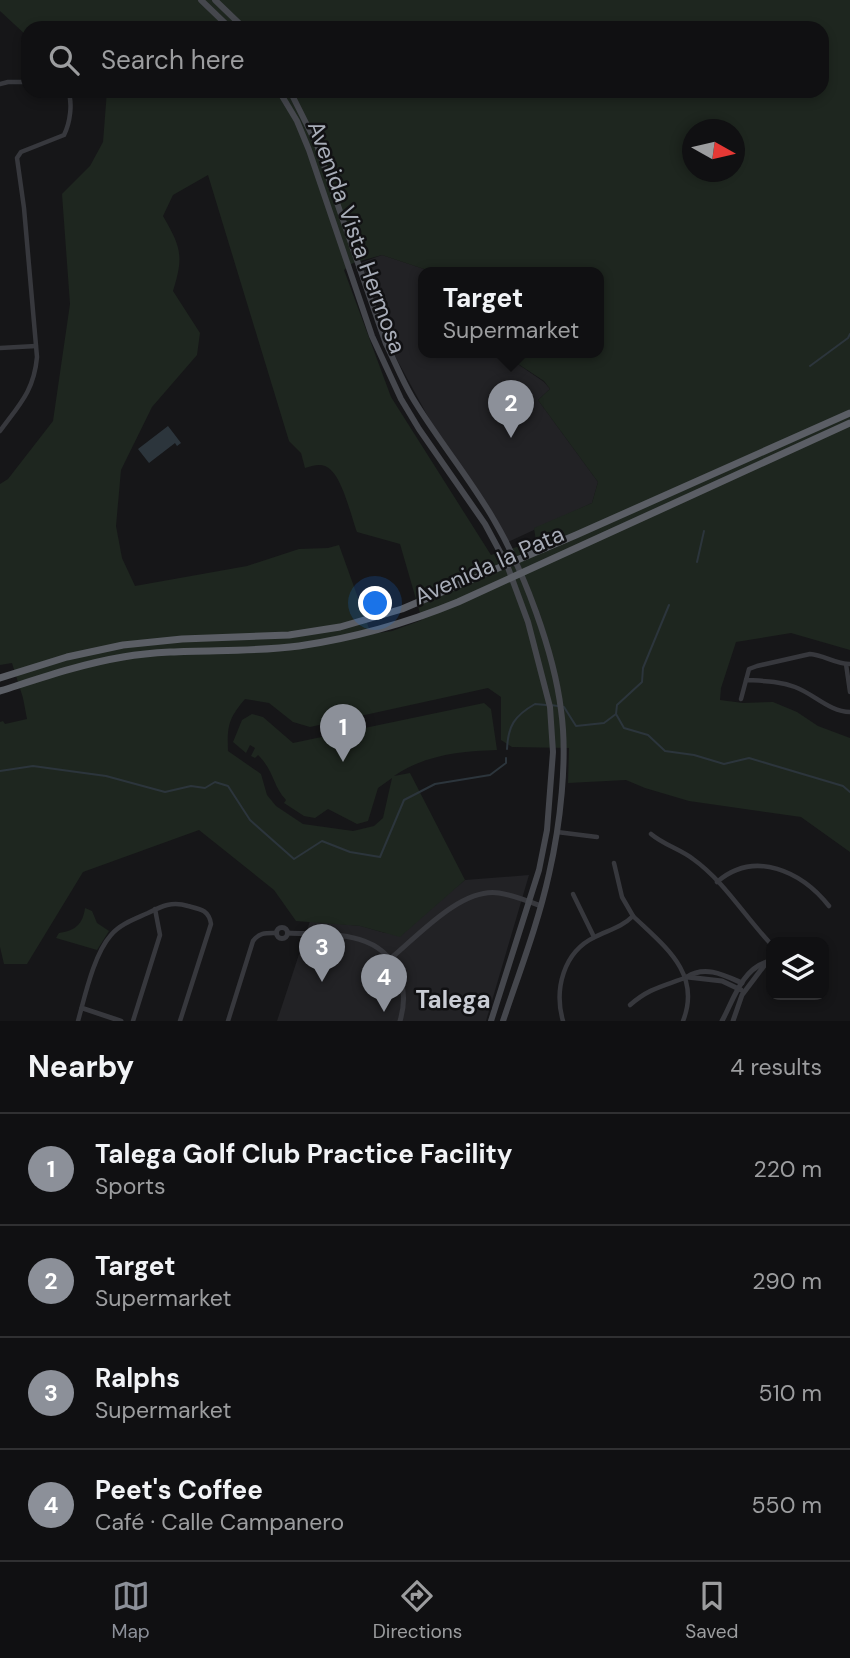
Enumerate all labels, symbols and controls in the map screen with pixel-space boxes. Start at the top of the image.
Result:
search box [21,21,829,98]
icon: search [45,41,83,79]
text: Search here [101,43,244,77]
street label: Avenida Vista Hermosa [301,117,413,357]
north arrow [682,119,745,182]
popup [418,267,604,358]
text: Target [443,281,523,315]
text: Supermarket [443,315,579,345]
pin: 2 [488,380,534,438]
street label: Avenida la Pata [409,519,569,611]
your location [358,586,392,620]
pin: 1 [320,704,366,762]
pin: 3 [299,924,345,982]
map controls [766,937,829,1000]
button: layers [766,937,829,1000]
pin: 4 [361,954,407,1012]
district label: Talega [415,984,491,1015]
text: Nearby [28,1047,134,1086]
text: 4 results [730,1052,822,1082]
text: Talega Golf Club Practice Facility [95,1137,513,1171]
text: 1 [47,1154,55,1184]
text: 220 m [753,1154,822,1184]
text: Sports [95,1171,165,1201]
text: Target [95,1249,176,1283]
text: 2 [44,1266,58,1296]
text: 290 m [752,1266,822,1296]
text: Supermarket [95,1283,231,1313]
text: Ralphs [95,1361,180,1395]
text: 3 [44,1378,58,1408]
text: 510 m [758,1378,822,1408]
text: Supermarket [95,1395,231,1425]
text: Peet's Coffee [95,1473,263,1507]
text: 4 [44,1490,58,1520]
text: 550 m [752,1490,822,1520]
text: Café · Calle Campanero [95,1507,344,1537]
tab: Map [112,1577,150,1644]
tab: Directions [373,1577,462,1644]
tab: Saved [685,1577,738,1644]

